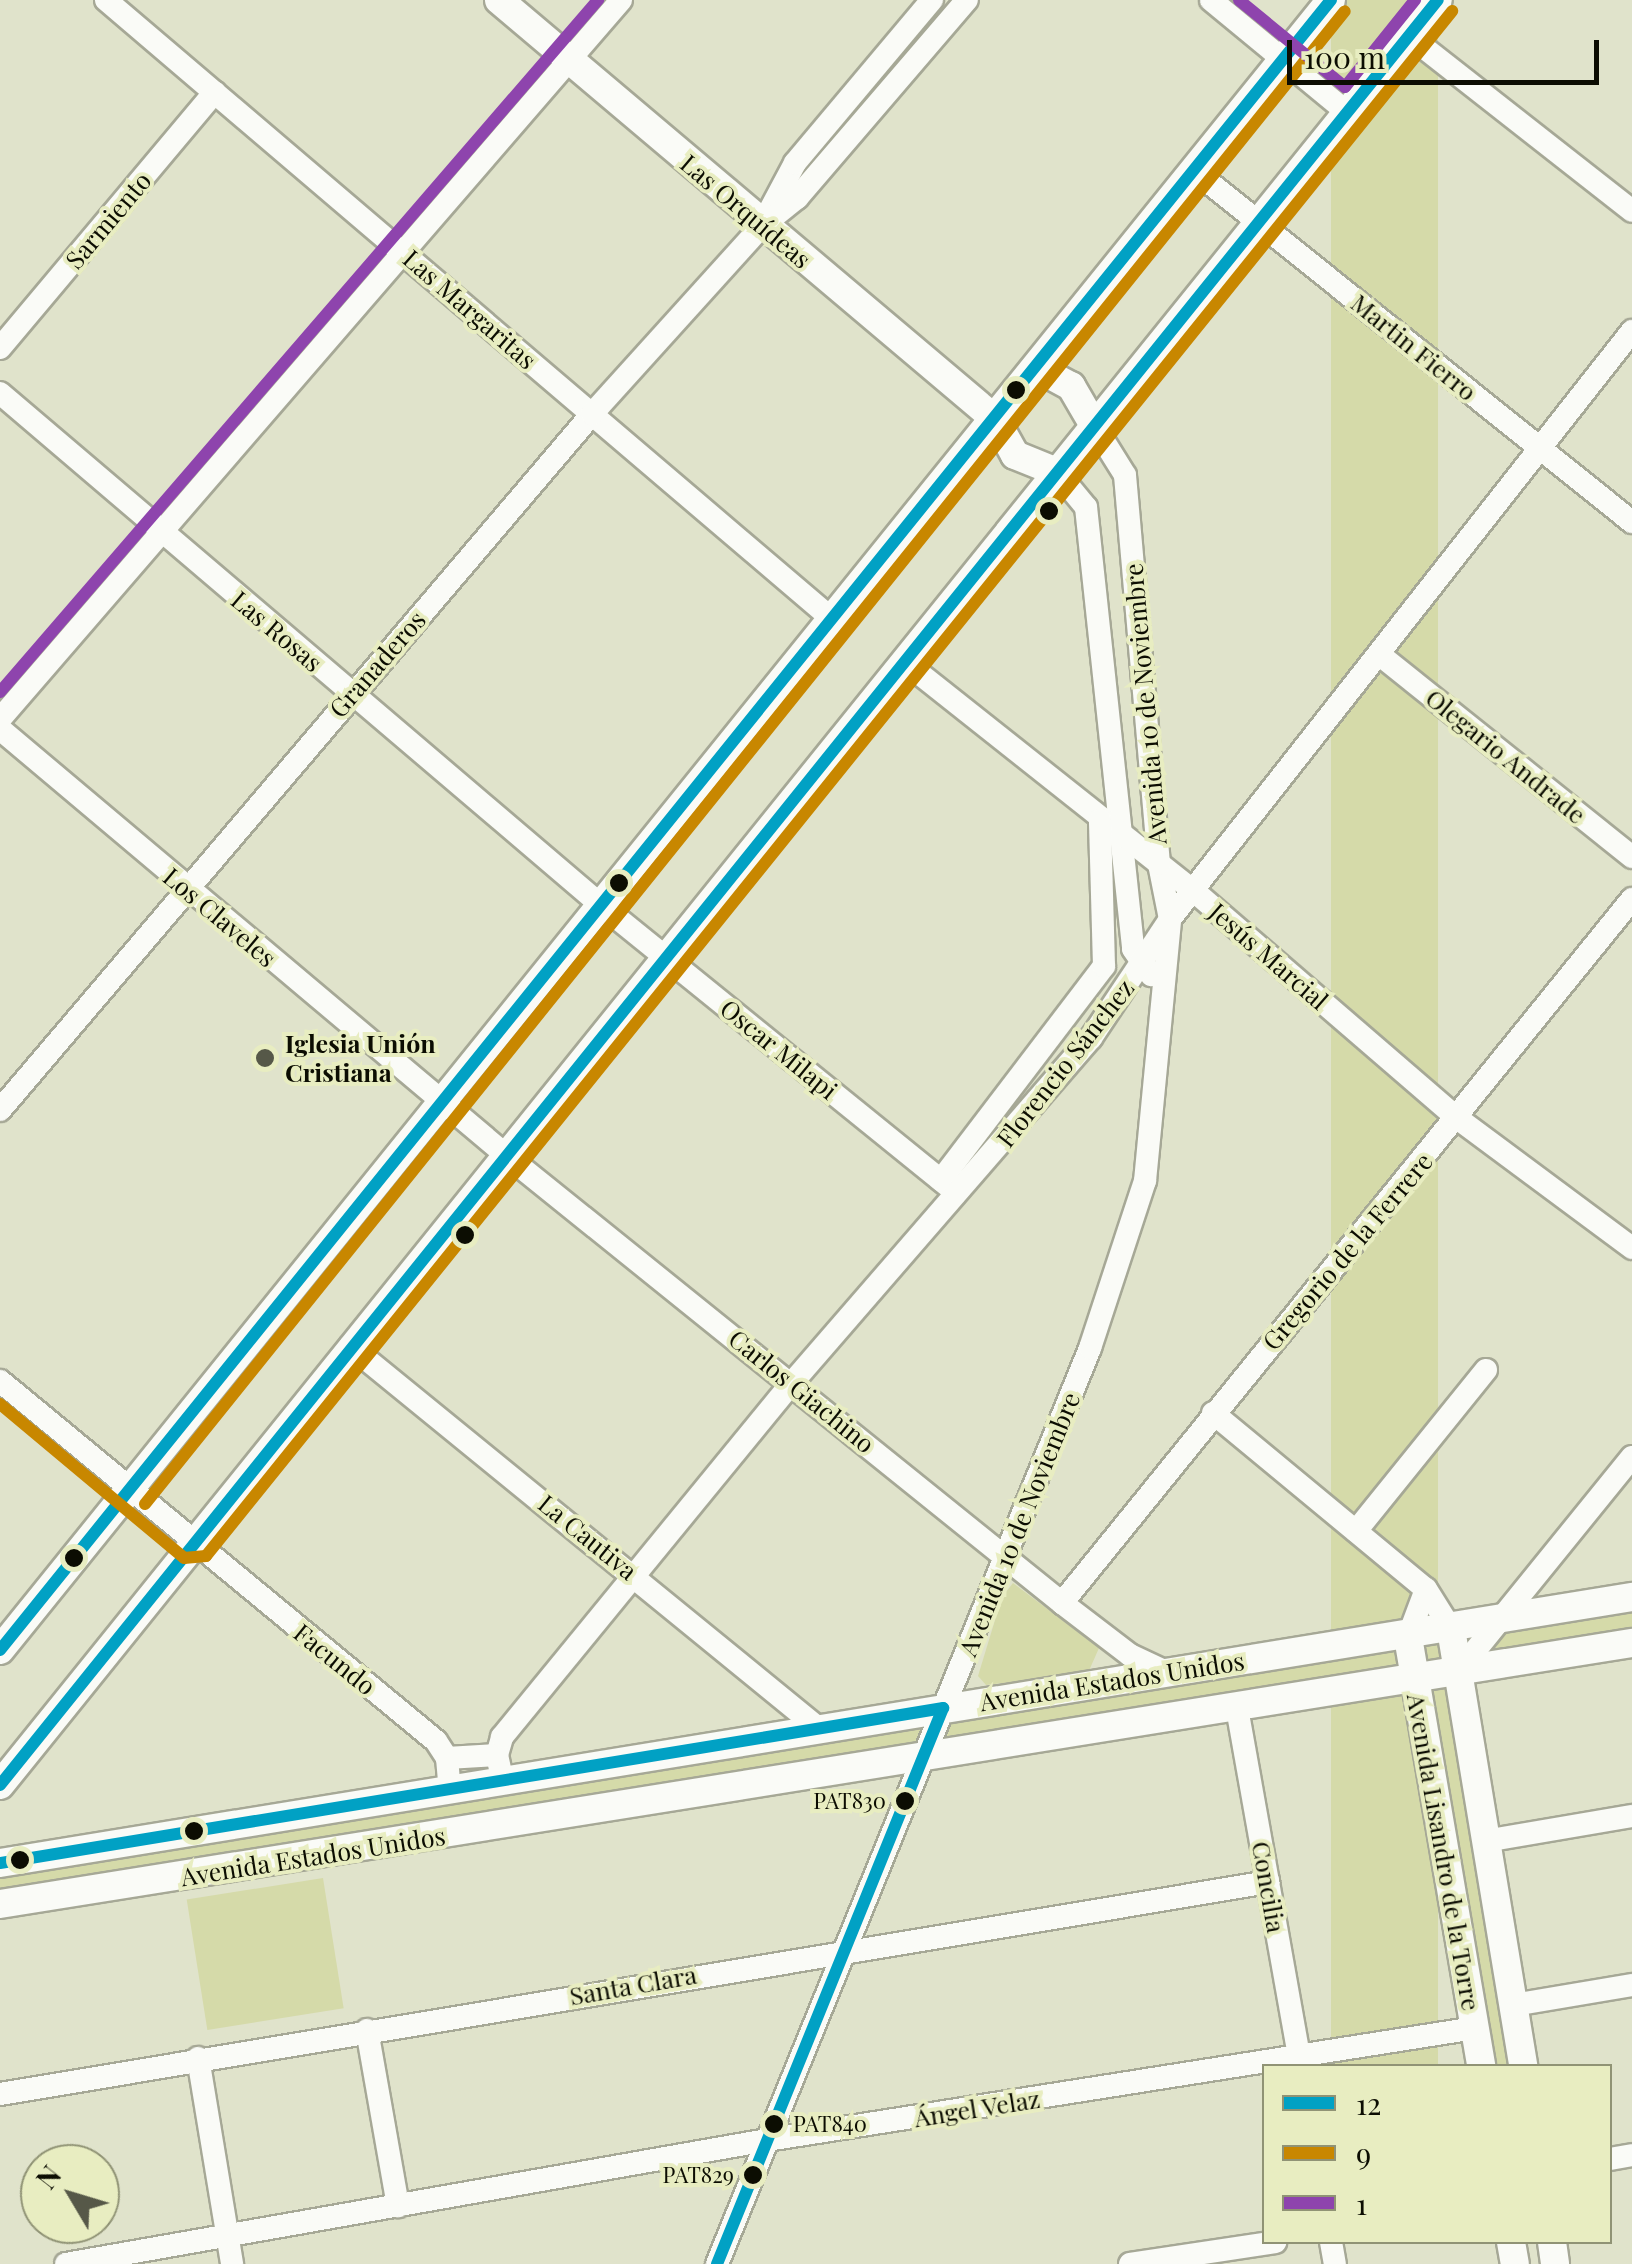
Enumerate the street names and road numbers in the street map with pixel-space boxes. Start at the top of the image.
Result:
street label: Las Orquídeas [675,148,817,274]
street label: Sarmiento [59,166,157,274]
street label: Las Margaritas [397,243,543,375]
street label: Martin Fierro [1345,287,1483,407]
street label: Avenida 10 de Noviembre [1118,562,1172,846]
street label: Las Rosas [226,584,328,678]
street label: Granaderos [323,605,431,723]
street label: Olegario Andrade [1420,682,1592,830]
street label: Los Claveles [158,861,282,973]
street label: Jesús Marcial [1204,896,1334,1016]
street label: Florencio Sánchez [990,973,1140,1153]
street label: Oscar Milapi [714,993,844,1105]
street label: Gregorio de la Ferrere [1255,1146,1439,1356]
street label: Carlos Giachino [723,1323,881,1459]
street label: Avenida 10 de Noviembre [952,1388,1086,1660]
street label: La Cautiva [533,1488,643,1586]
street label: Facundo [288,1617,382,1701]
street label: Avenida Estados Unidos [978,1645,1246,1717]
street label: Avenida Lisandro de la Torre [1401,1690,1487,2014]
street label: Avenida Estados Unidos [179,1820,447,1892]
street label: Concilia [1246,1839,1292,1935]
street label: Santa Clara [567,1959,699,2011]
street label: Ángel Velaz [912,2083,1042,2133]

